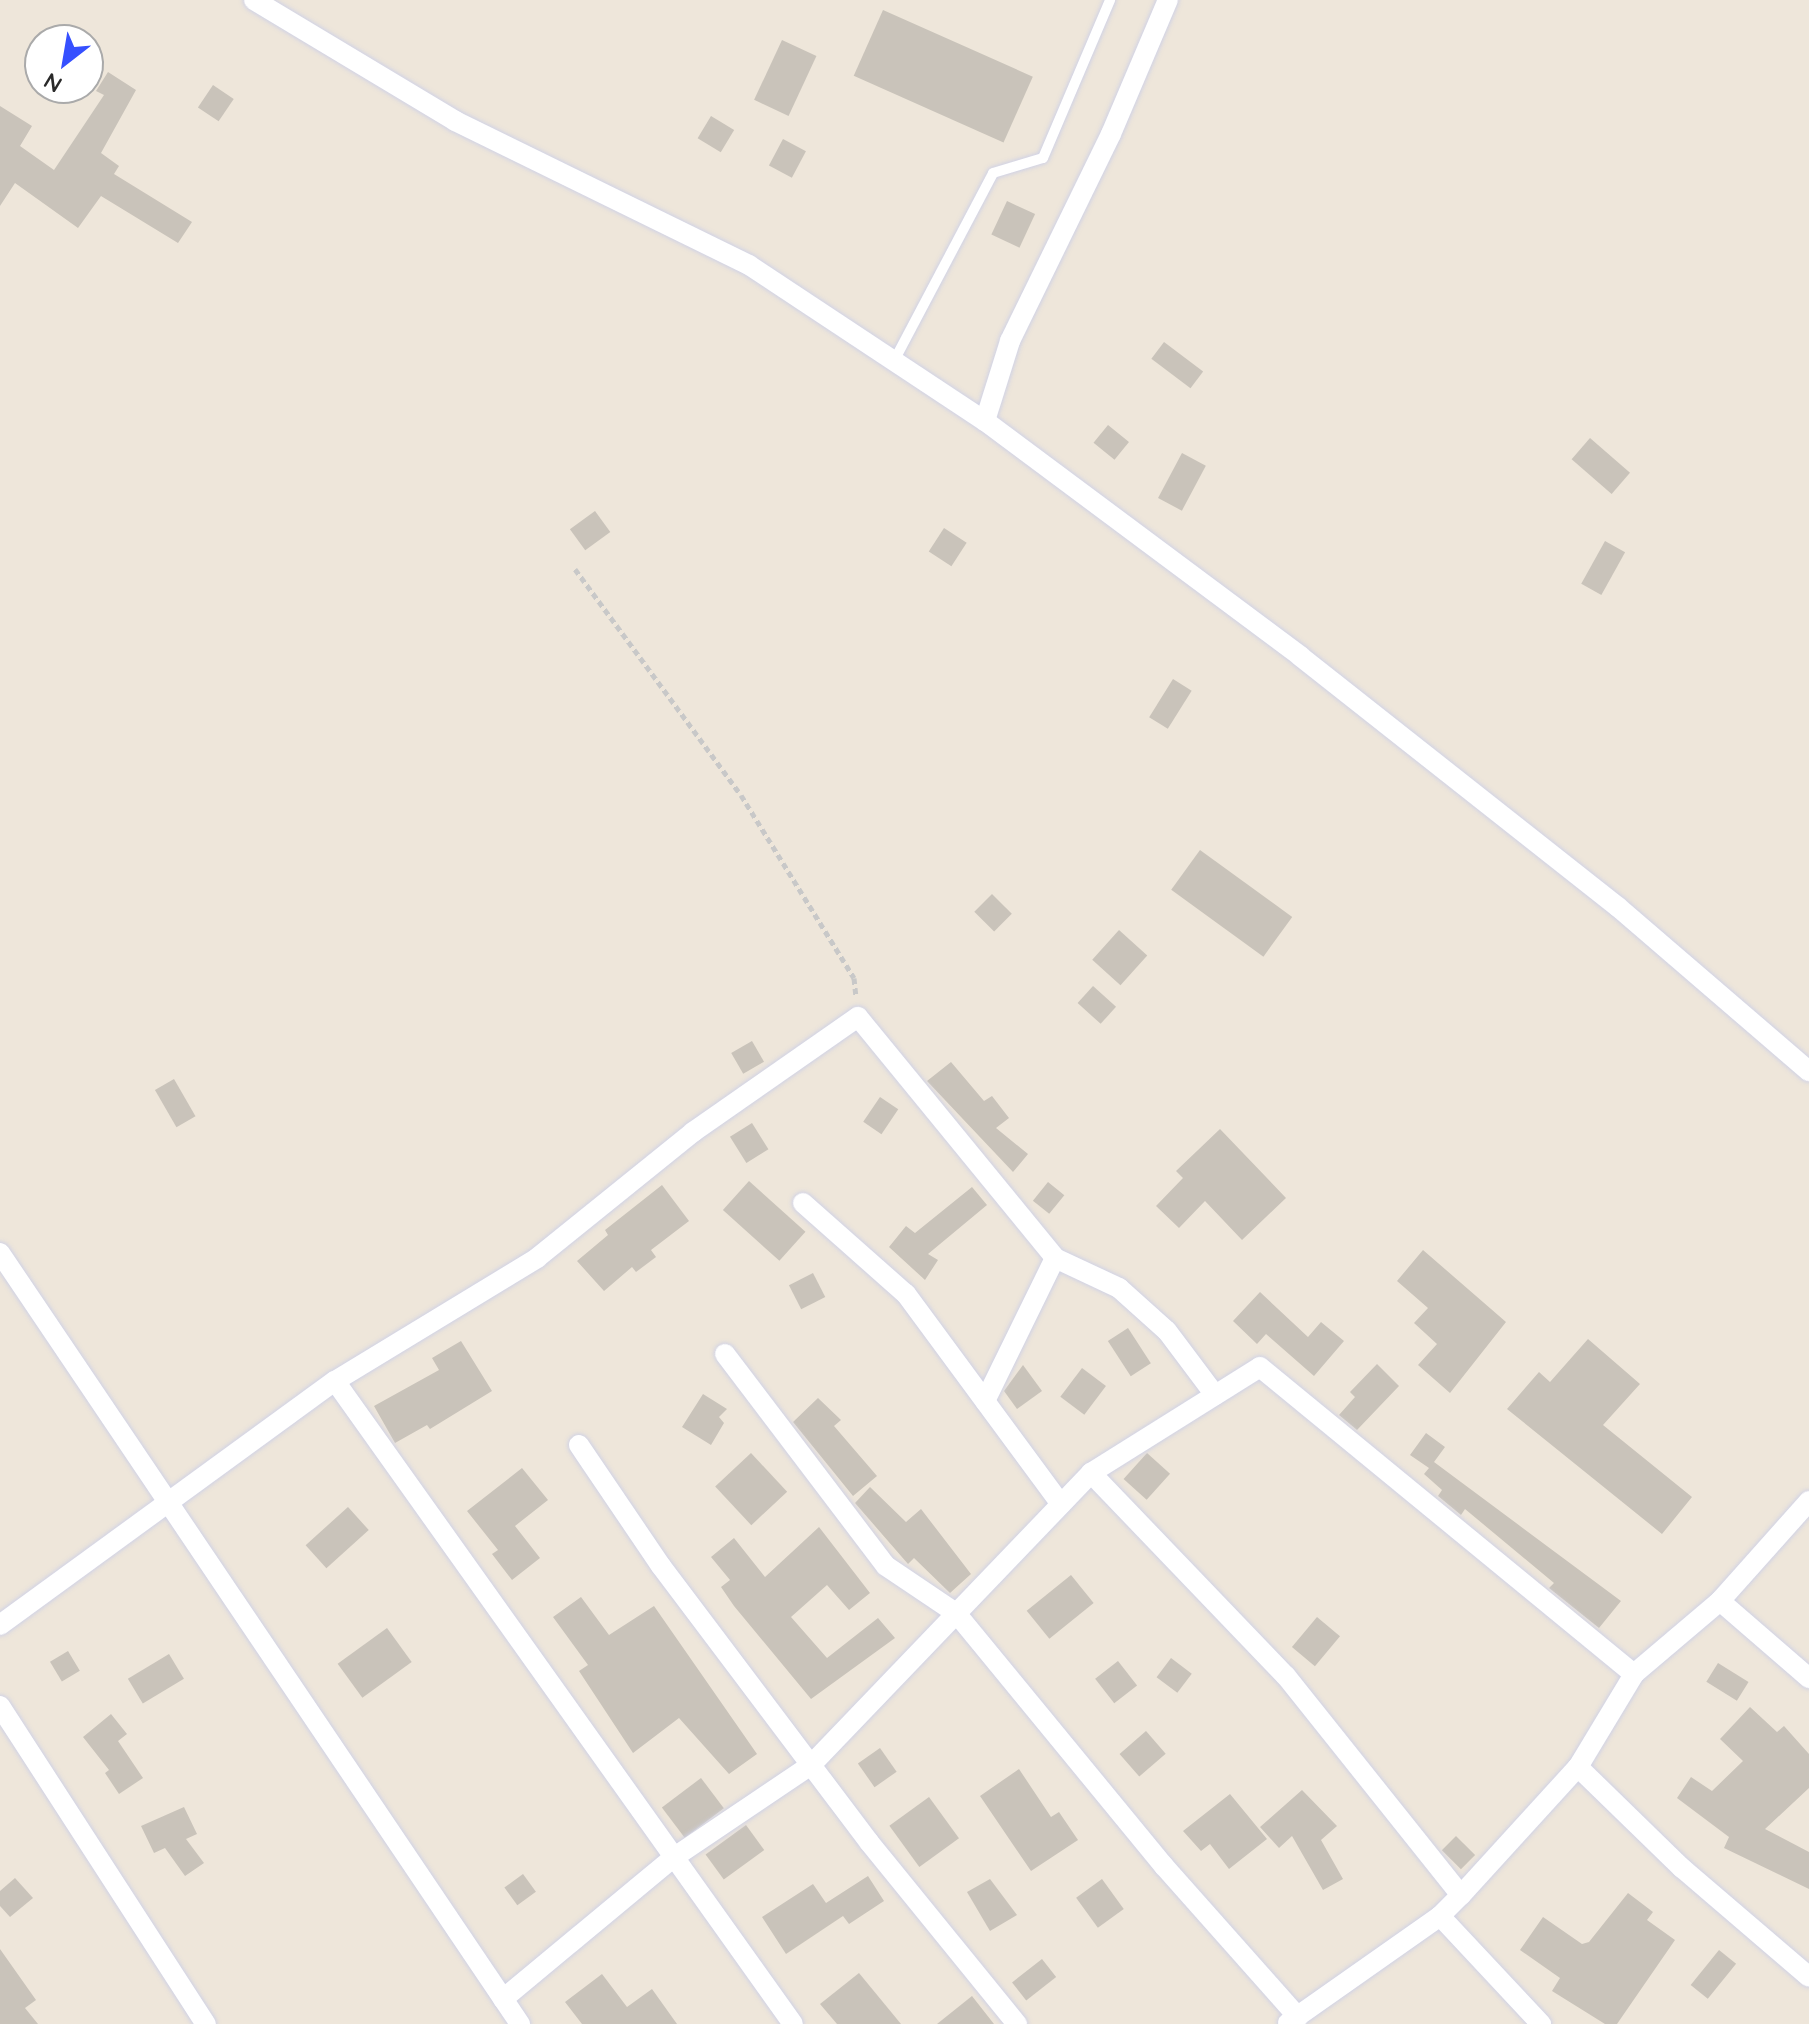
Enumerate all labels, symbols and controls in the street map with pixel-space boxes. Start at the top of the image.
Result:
north arrow [24,24,104,104]
text: N [39,67,67,99]

